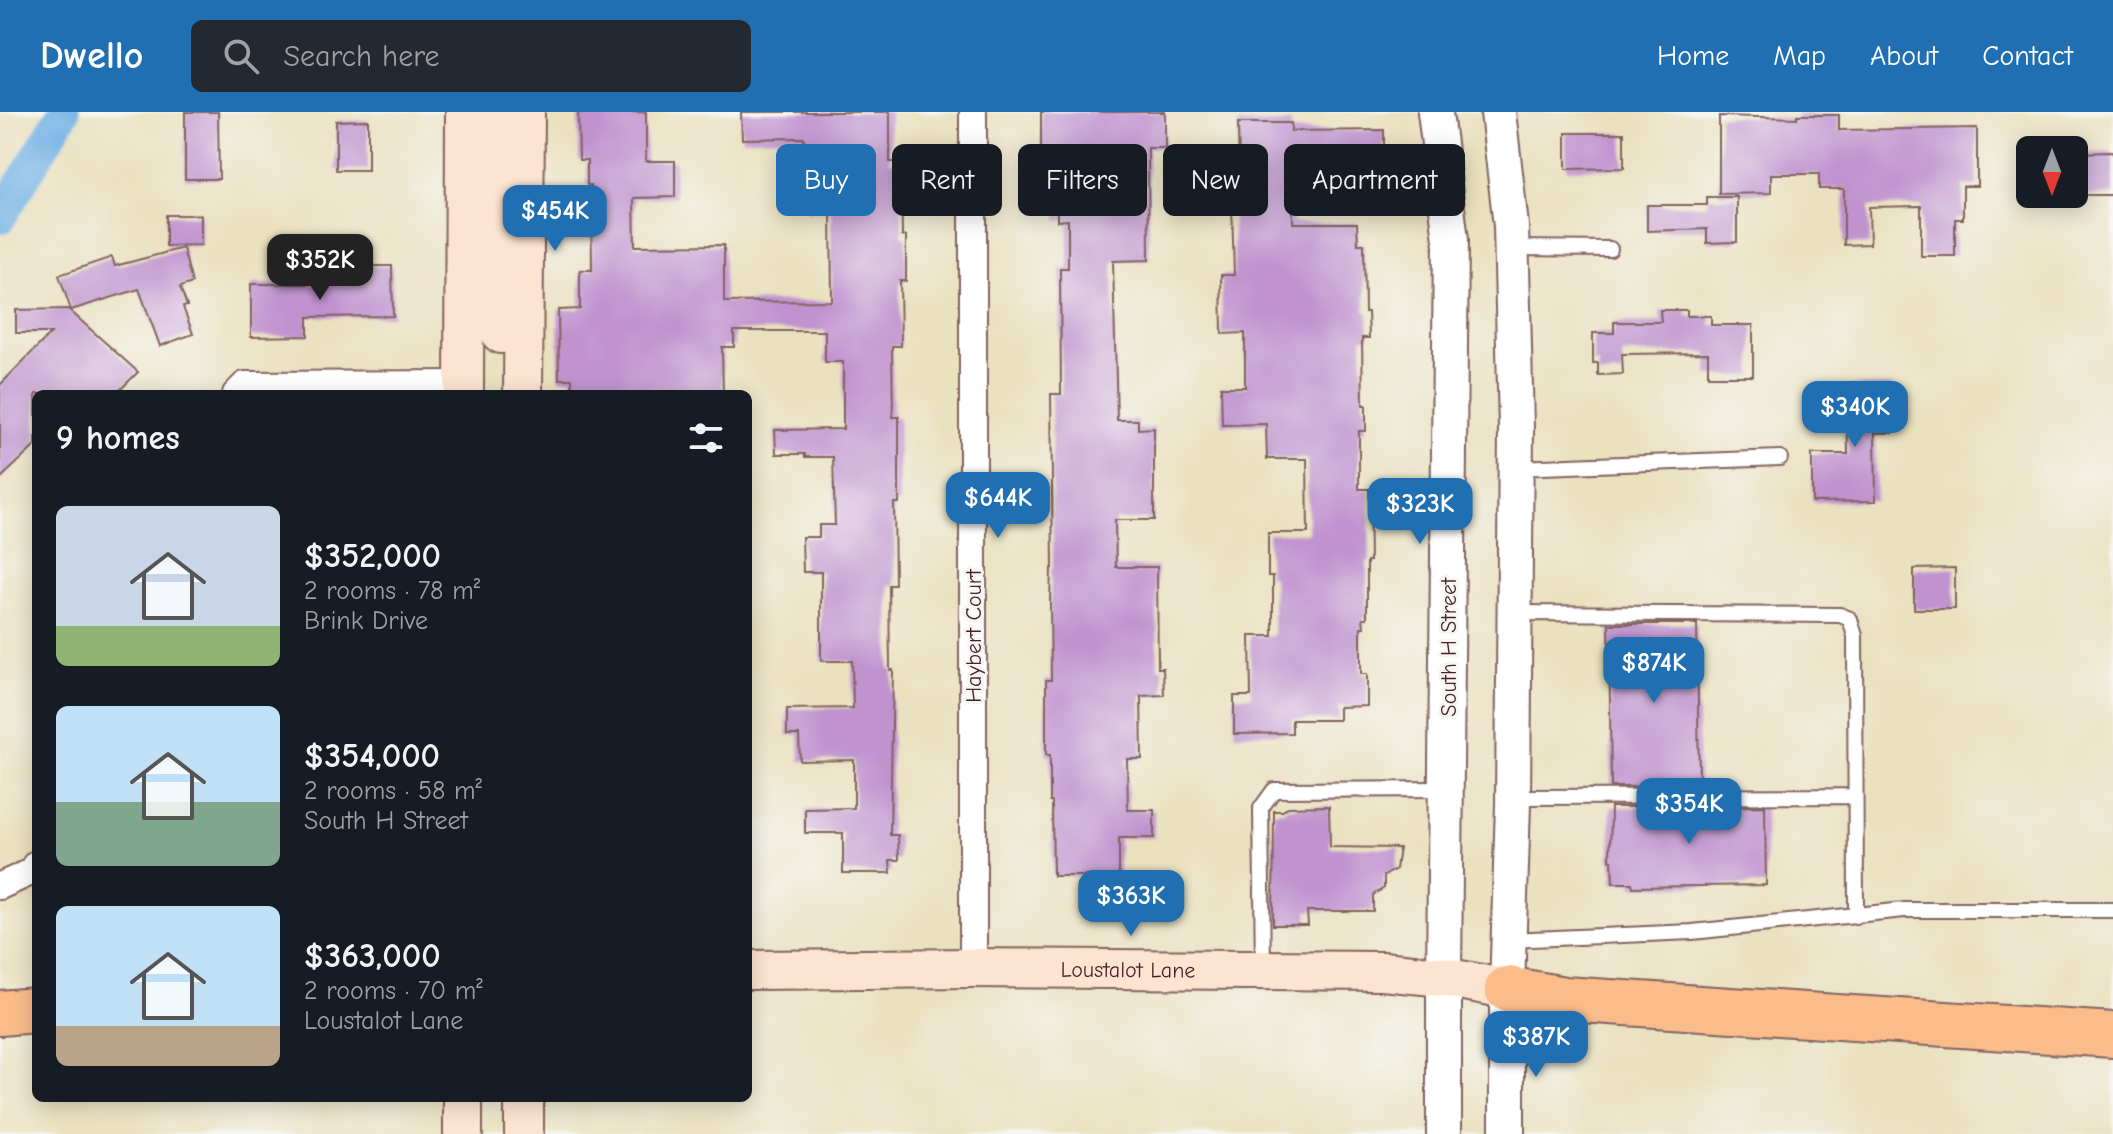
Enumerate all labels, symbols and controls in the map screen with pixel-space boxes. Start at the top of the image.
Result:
search box [191,20,751,92]
text: Dwello [40,34,143,78]
icon: search [219,34,263,78]
text: Search here [283,39,440,74]
text: Home [1657,40,1729,72]
text: Map [1773,40,1826,72]
text: About [1870,40,1938,72]
text: Contact [1982,40,2073,72]
north arrow [2016,136,2088,208]
map controls [2016,136,2088,208]
chip: Buy [776,144,876,216]
chip: Rent [892,144,1002,216]
chip: Filters [1018,144,1147,216]
chip: New [1163,144,1268,216]
chip: Apartment [1284,144,1465,216]
pin: $454K [499,185,611,253]
text: $454K [521,196,589,226]
pin: $352K [264,234,376,302]
text: $352K [285,245,355,275]
pin: $340K [1799,381,1911,449]
text: $340K [1820,392,1890,422]
icon: filters [684,416,728,460]
text: 9 homes [56,418,180,458]
pin: $644K [942,472,1054,540]
pin: $323K [1364,478,1476,546]
text: $644K [964,483,1032,513]
text: $323K [1386,489,1454,519]
text: $352,000 [304,536,441,576]
icon: home [120,538,216,634]
street label: Haybert Court [961,568,987,703]
text: 2 rooms · 78 m² [304,576,480,606]
street label: South H Street [1436,577,1462,716]
text: Brink Drive [304,606,428,636]
pin: $874K [1598,637,1710,705]
text: $874K [1621,648,1687,678]
text: $354,000 [304,736,440,776]
icon: home [120,738,216,834]
text: 2 rooms · 58 m² [304,776,482,806]
pin: $354K [1633,778,1745,846]
text: $354K [1654,789,1724,819]
text: South H Street [304,806,468,836]
pin: $363K [1075,870,1187,938]
text: $363K [1096,881,1166,911]
text: $363,000 [304,936,441,976]
icon: home [120,938,216,1034]
street label: Loustalot Lane [1060,957,1195,984]
text: 2 rooms · 70 m² [304,976,483,1006]
text: Loustalot Lane [304,1006,463,1036]
pin: $387K [1480,1011,1592,1079]
text: $387K [1502,1022,1570,1052]

